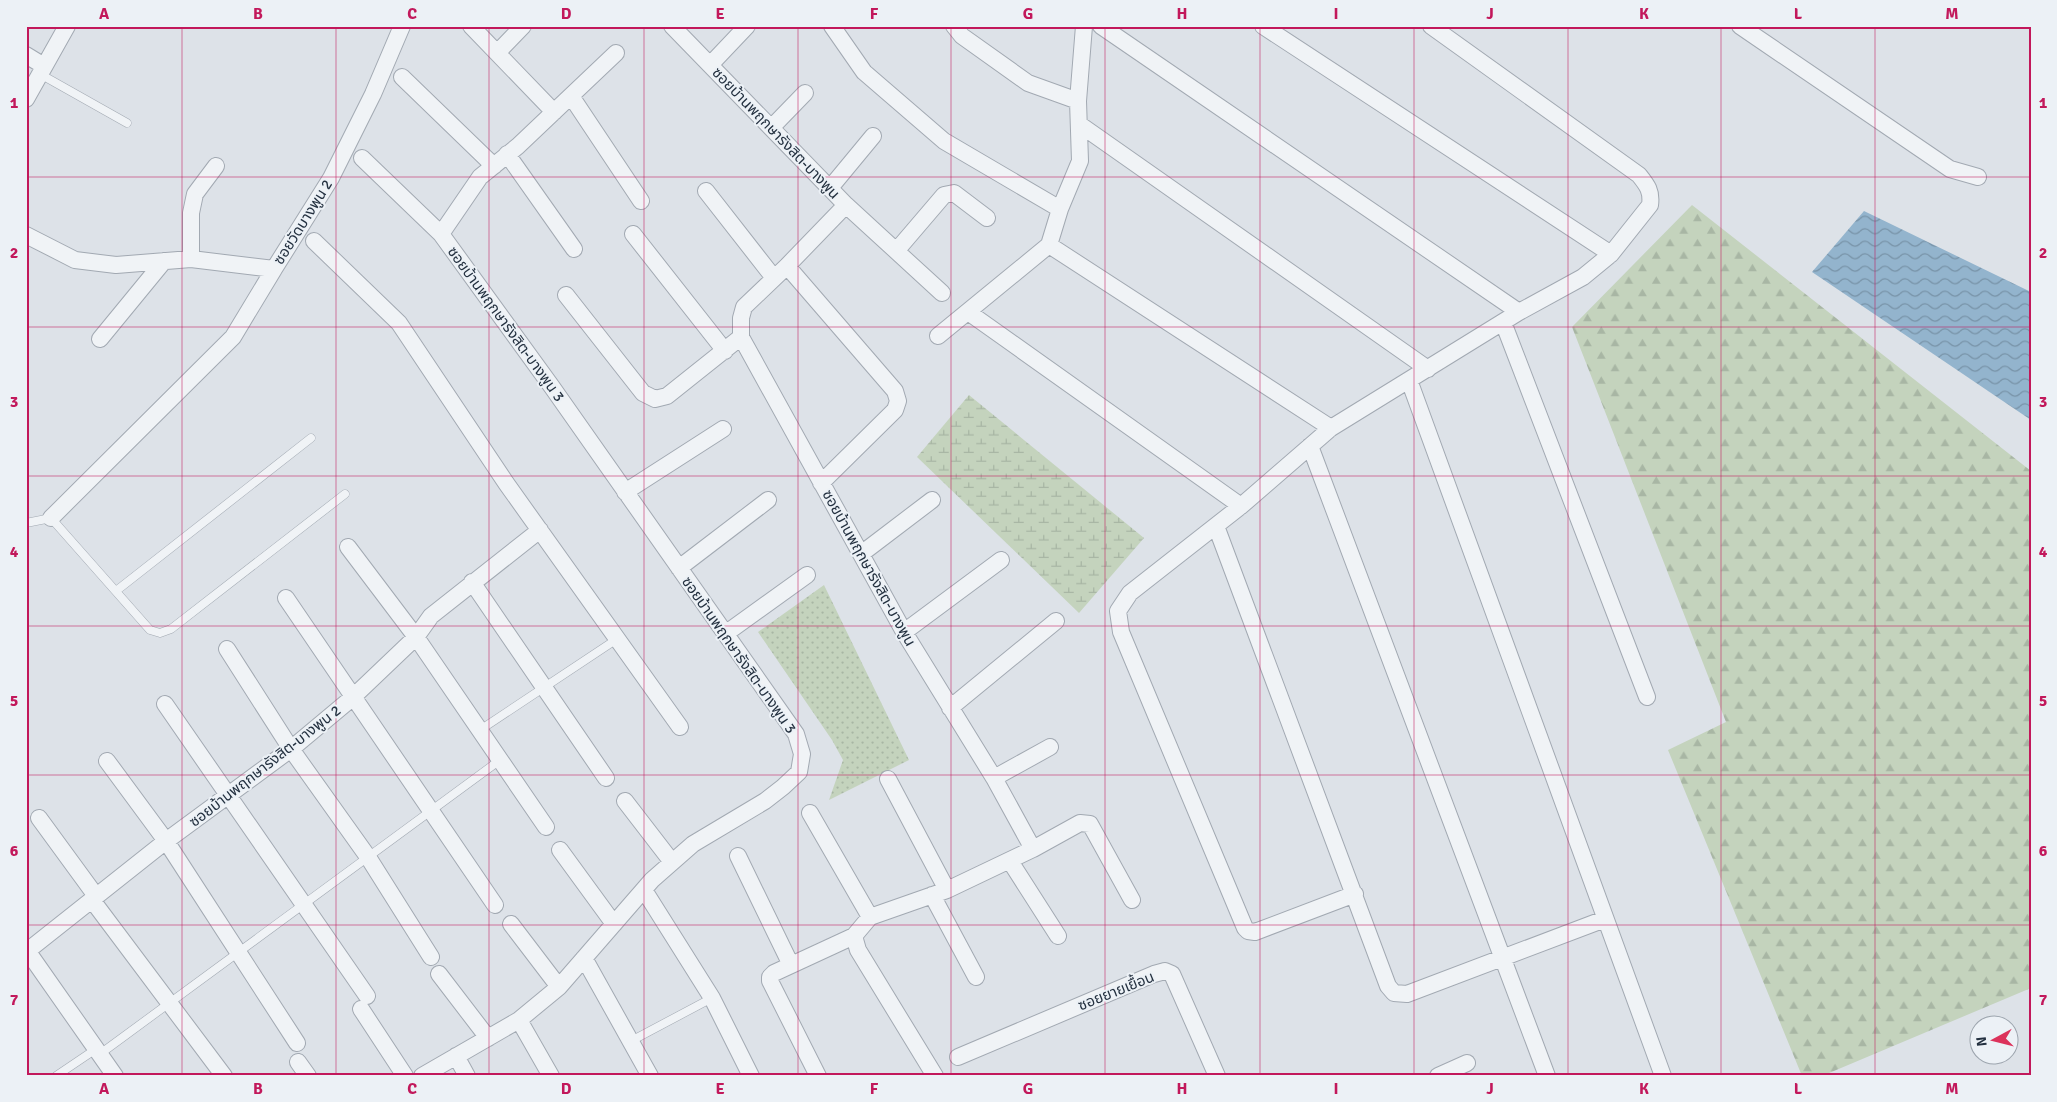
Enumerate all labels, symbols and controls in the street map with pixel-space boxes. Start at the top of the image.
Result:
text: A [99,4,110,24]
text: B [253,4,263,24]
text: C [407,4,417,24]
text: D [561,4,572,24]
text: E [715,4,725,24]
text: F [870,4,879,24]
text: G [1023,4,1033,24]
text: H [1177,4,1187,24]
text: I [1333,4,1339,24]
text: J [1486,4,1494,24]
text: K [1639,4,1649,24]
text: L [1794,4,1803,24]
text: M [1945,4,1959,24]
street label: ซอยบ้านพฤกษารังสิต-บางพูน [708,63,844,203]
text: 1 [10,93,19,113]
text: 1 [2039,93,2048,113]
street label: ซอยวัดบางพูน 2 [270,176,336,268]
text: 2 [10,243,18,263]
street label: ซอยบ้านพฤกษารังสิต-บางพูน 3 [444,243,568,405]
text: 2 [2039,243,2047,263]
text: 3 [10,392,18,412]
text: 3 [2039,392,2047,412]
street label: ซอยบ้านพฤกษารังสิต-บางพูน [818,487,920,649]
text: 4 [10,542,19,562]
text: 4 [2039,542,2048,562]
street label: ซอยบ้านพฤกษารังสิต-บางพูน 3 [678,573,800,737]
text: 5 [10,691,18,711]
text: 5 [2039,691,2047,711]
street label: ซอยบ้านพฤกษารังสิต-บางพูน 2 [186,701,344,831]
text: 6 [10,841,19,861]
text: 6 [2039,841,2048,861]
street label: ซอยยายเยื้อน [1075,966,1157,1014]
text: 7 [10,990,19,1010]
text: 7 [2039,990,2048,1010]
north arrow [1970,1014,2020,1064]
text: N [1973,1036,1991,1047]
text: A [99,1079,110,1099]
text: B [253,1079,263,1099]
text: C [407,1079,417,1099]
text: D [561,1079,572,1099]
text: E [715,1079,725,1099]
text: F [870,1079,879,1099]
text: G [1023,1079,1033,1099]
text: H [1177,1079,1187,1099]
text: I [1333,1079,1339,1099]
text: J [1486,1079,1494,1099]
text: K [1639,1079,1649,1099]
text: L [1794,1079,1803,1099]
text: M [1945,1079,1959,1099]

